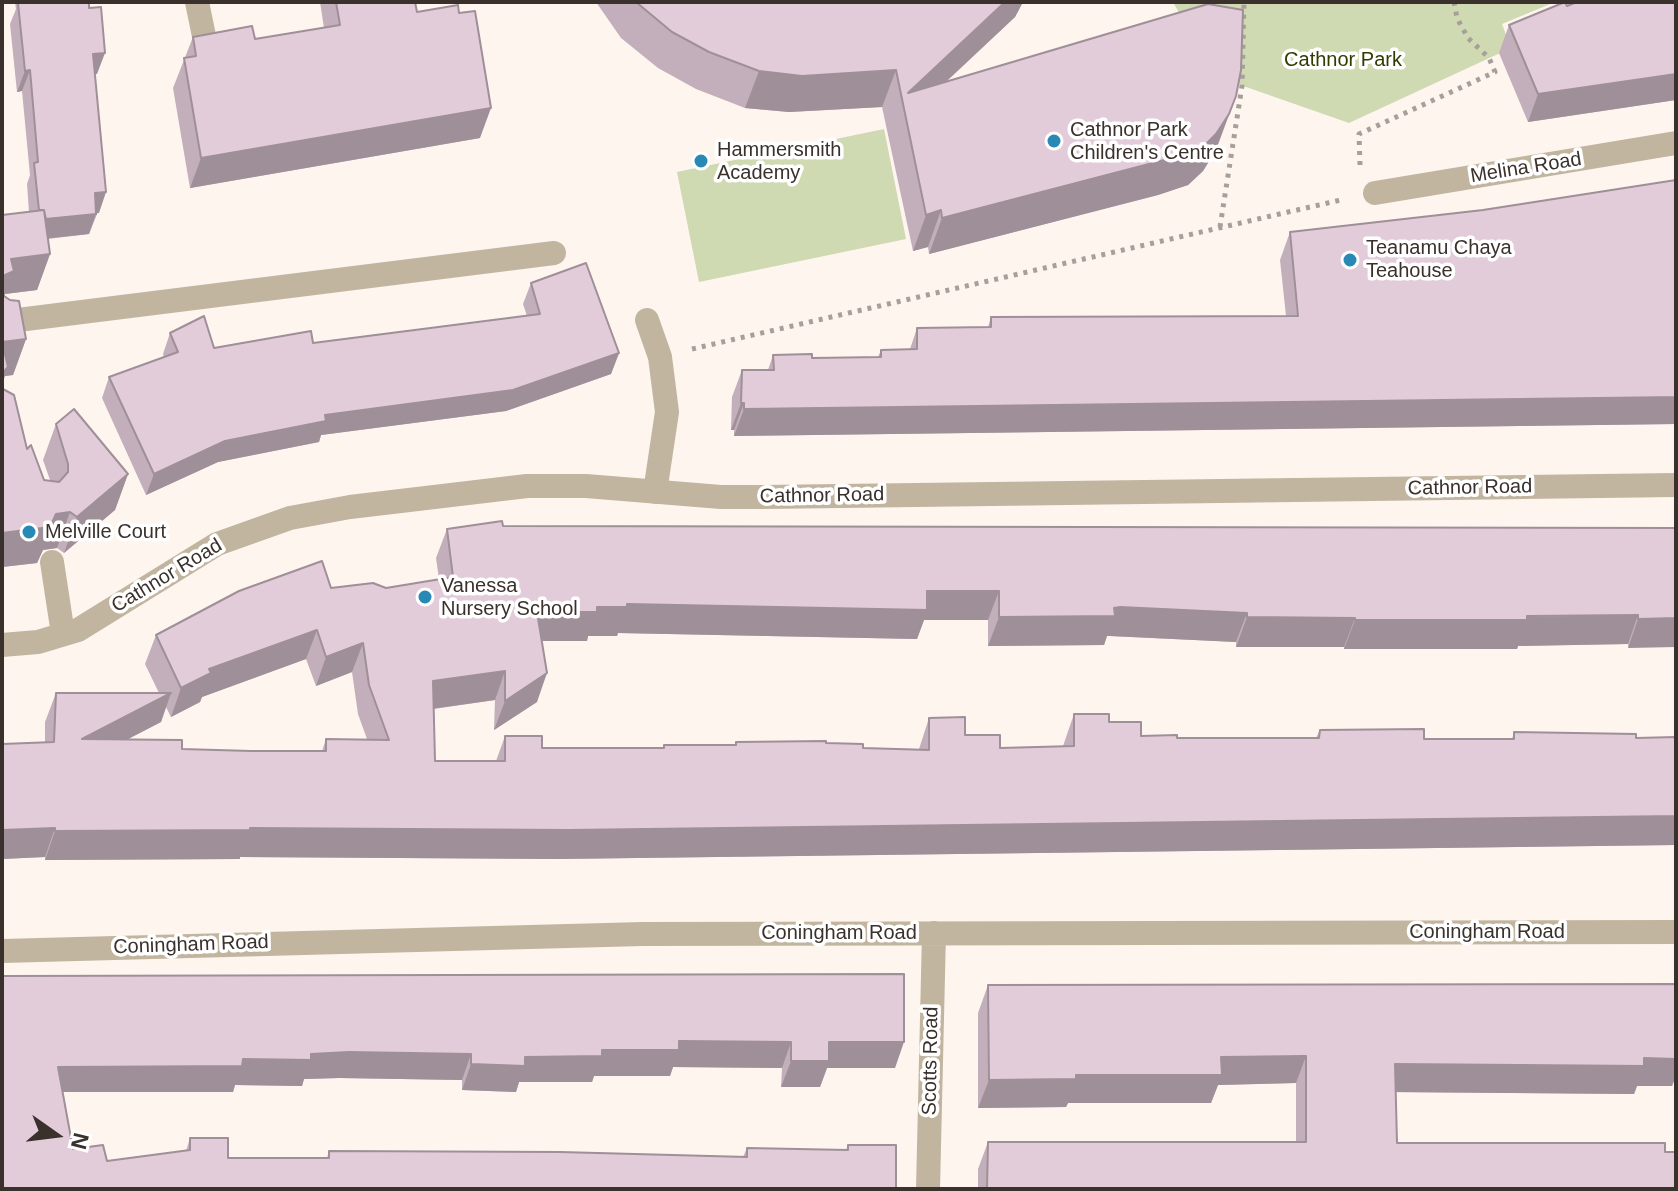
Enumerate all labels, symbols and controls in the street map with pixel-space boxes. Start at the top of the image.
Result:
park label: Cathnor Park [1284,48,1402,72]
place label: Cathnor Park Children's Centre [1070,118,1224,165]
marker: Cathnor Park Children's Centre [1045,132,1063,150]
place label: Hammersmith Academy [717,138,841,185]
street label: Melina Road [1469,147,1583,189]
marker: Hammersmith Academy [692,152,710,170]
place label: Teanamu Chaya Teahouse [1366,236,1512,283]
marker: Teanamu Chaya Teahouse [1341,251,1359,269]
street label: Cathnor Road [1408,475,1532,501]
street label: Cathnor Road [760,483,884,509]
place label: Melville Court [45,520,166,544]
marker: Melville Court [20,523,38,541]
street label: Cathnor Road [107,534,227,618]
place label: Vanessa Nursery School [441,574,578,621]
marker: Vanessa Nursery School [416,588,434,606]
street label: Coningham Road [1409,920,1565,944]
street label: Coningham Road [761,921,917,945]
street label: Coningham Road [113,930,269,960]
street label: Scotts Road [918,1006,944,1116]
north arrow [16,1095,96,1175]
text: N [66,1130,94,1152]

